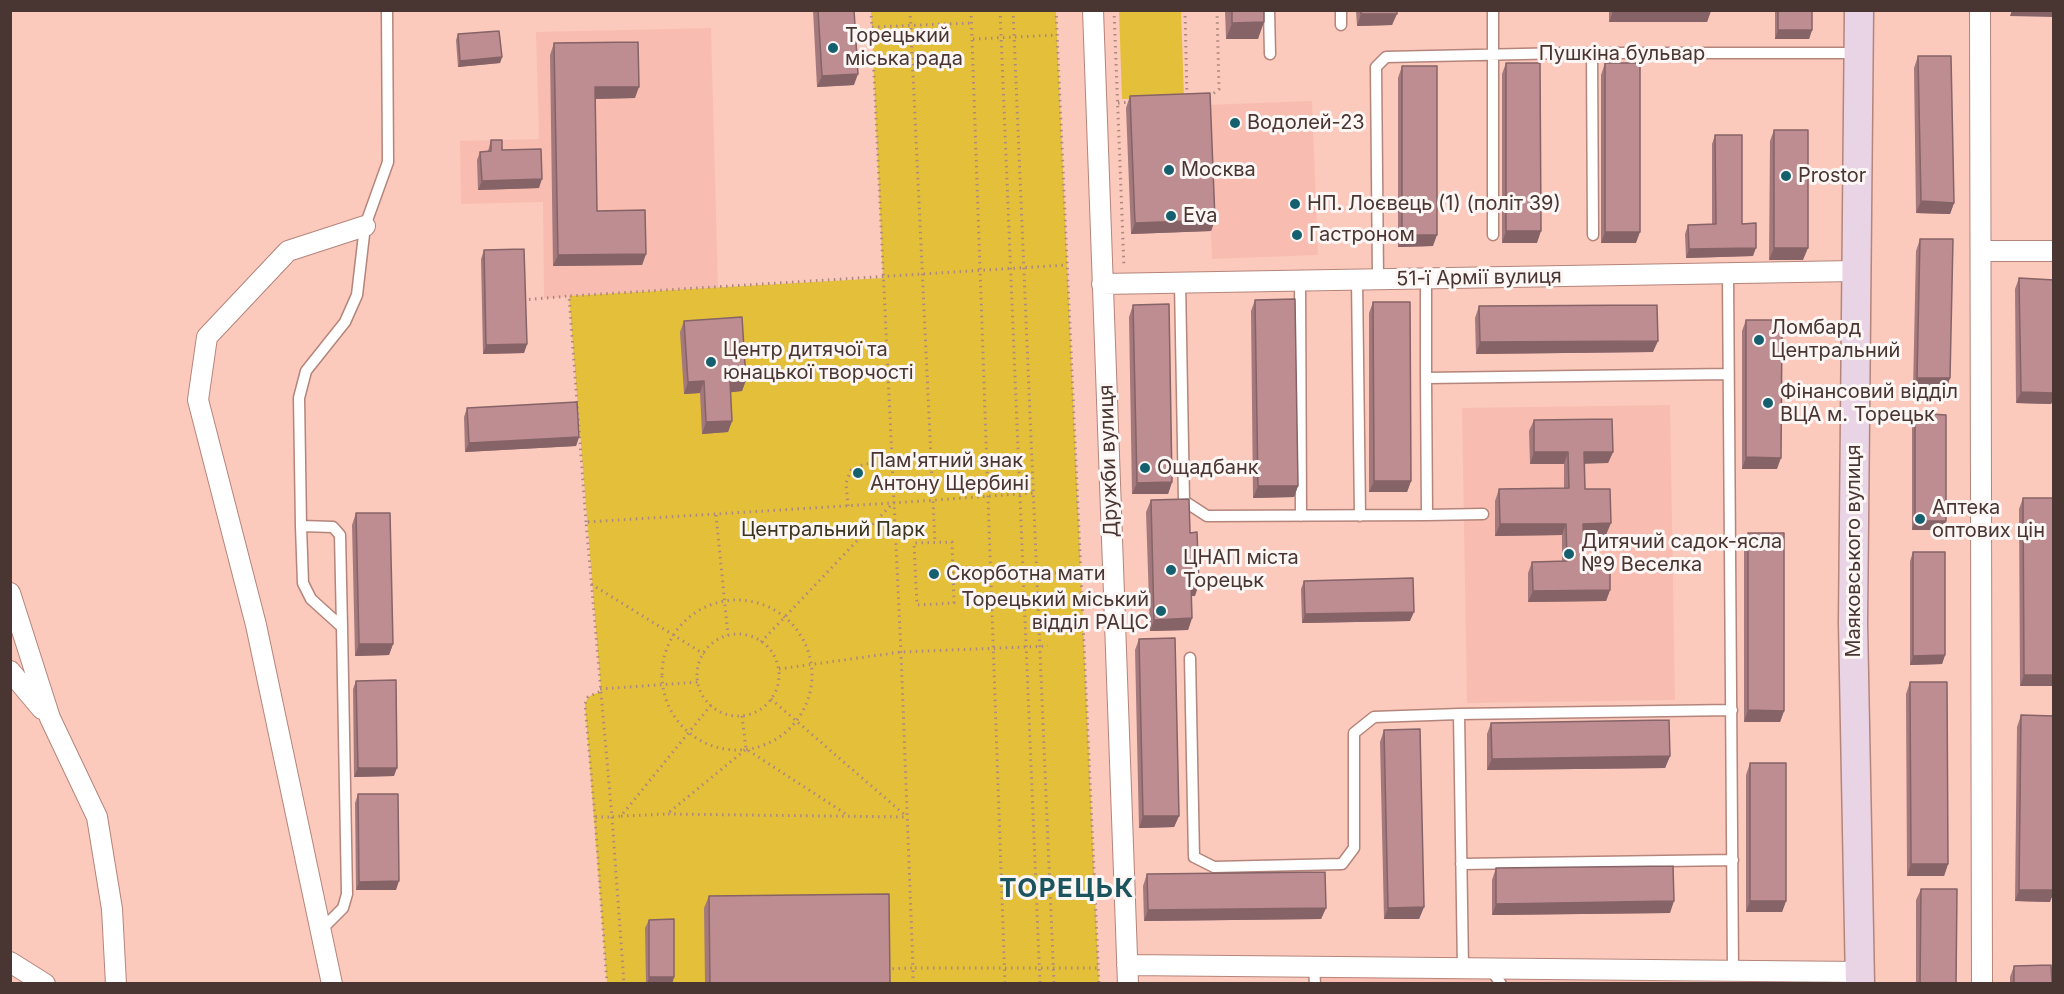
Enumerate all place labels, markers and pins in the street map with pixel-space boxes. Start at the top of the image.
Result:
place label: Торецький міська рада [845,24,963,71]
marker: Торецький міська рада [826,41,840,55]
place label: Водолей-23 [1247,111,1365,135]
marker: Водолей-23 [1228,116,1242,130]
place label: Москва [1181,158,1256,182]
marker: Москва [1162,163,1176,177]
place label: Prostor [1798,164,1866,188]
marker: Prostor [1779,169,1793,183]
place label: НП. Лоєвець (1) (політ 39) [1307,192,1561,216]
marker: НП. Лоєвець (1) (політ 39) [1288,197,1302,211]
place label: Eva [1183,204,1217,228]
marker: Eva [1164,209,1178,223]
place label: Гастроном [1309,223,1415,247]
marker: Гастроном [1290,228,1304,242]
place label: Ломбард Центральний [1771,316,1900,363]
marker: Ломбард Центральний [1752,333,1766,347]
place label: Центр дитячої та юнацької творчості [723,338,914,385]
marker: Центр дитячої та юнацької творчості [704,355,718,369]
place label: Фінансовий відділ ВЦА м. Торецьк [1780,380,1958,427]
marker: Фінансовий відділ ВЦА м. Торецьк [1761,396,1775,410]
place label: Пам'ятний знак Антону Щербині [870,449,1029,496]
place label: Ощадбанк [1157,456,1259,480]
marker: Ощадбанк [1138,461,1152,475]
marker: Пам'ятний знак Антону Щербині [851,466,865,480]
place label: Аптека оптових цін [1932,496,2045,543]
marker: Аптека оптових цін [1913,512,1927,526]
place label: Дитячий садок-ясла №9 Веселка [1581,530,1782,577]
place label: ЦНАП міста Торецьк [1183,546,1299,593]
marker: Дитячий садок-ясла №9 Веселка [1562,547,1576,561]
place label: Скорботна мати [946,562,1105,586]
marker: ЦНАП міста Торецьк [1164,563,1178,577]
marker: Скорботна мати [927,567,941,581]
place label: Торецький міський відділ РАЦС [961,588,1149,635]
marker: Торецький міський відділ РАЦС [1154,604,1168,618]

